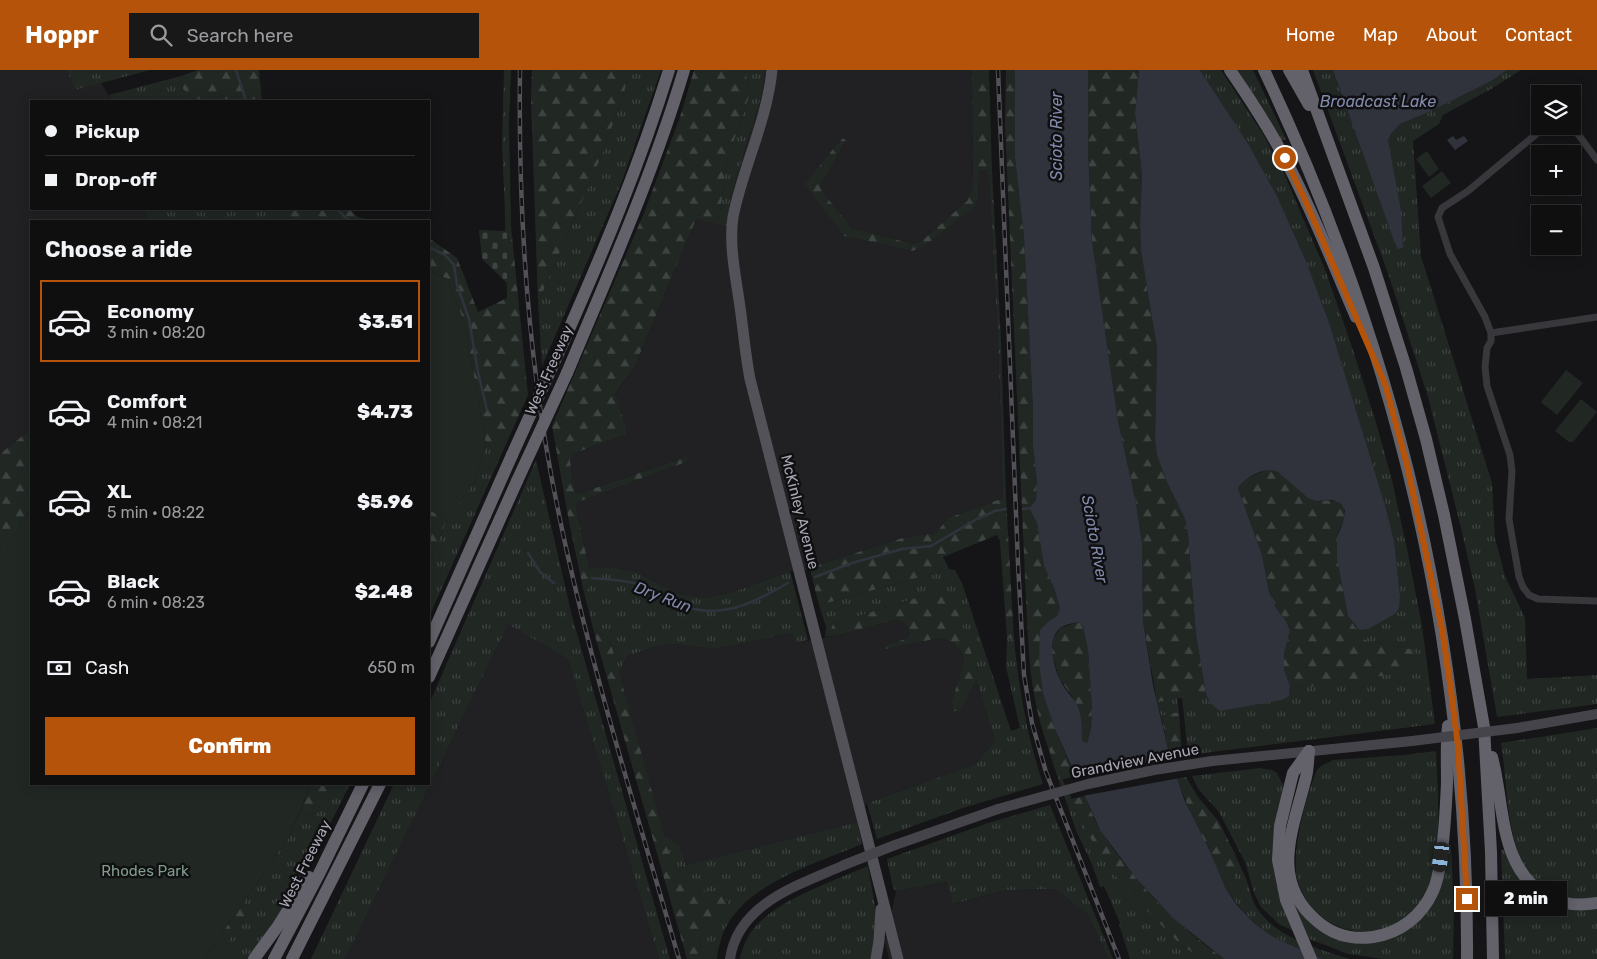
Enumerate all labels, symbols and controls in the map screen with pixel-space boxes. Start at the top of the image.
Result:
search box [129,13,479,58]
text: Hoppr [25,21,99,49]
icon: search [147,21,175,49]
text: Search here [187,24,293,47]
text: Home [1286,24,1335,46]
text: Map [1363,24,1398,46]
text: About [1426,24,1477,46]
text: Contact [1505,24,1572,46]
map controls [1531,85,1581,255]
button: layers [1531,85,1581,135]
water label: Scioto River [1047,91,1066,180]
water label: Broadcast Lake [1320,92,1436,111]
text: Pickup [75,120,140,143]
button: + [1531,145,1581,195]
route start [1274,147,1296,169]
text: Drop-off [75,168,157,191]
button: − [1531,205,1581,255]
text: Choose a ride [45,236,192,263]
icon: car [47,299,92,344]
text: Economy [107,300,194,323]
text: $3.51 [359,310,413,333]
street label: West Freeway [521,322,577,418]
text: 3 min · 08:20 [107,323,205,342]
icon: car [47,389,92,434]
text: Comfort [107,390,187,413]
text: $4.73 [357,400,413,423]
text: 4 min · 08:21 [107,413,202,432]
street label: McKinley Avenue [777,453,823,571]
icon: car [47,479,92,524]
text: XL [107,480,131,503]
text: $5.96 [357,490,413,513]
water label: Scioto River [1078,494,1112,585]
text: 5 min · 08:22 [107,503,205,522]
icon: car [47,569,92,614]
text: Black [107,570,159,593]
water label: Dry Run [632,577,694,617]
text: $2.48 [355,580,413,603]
text: 6 min · 08:23 [107,593,205,612]
icon: cash [45,654,73,682]
text: Cash [85,656,129,679]
text: 650 m [368,658,415,677]
button: Confirm [45,717,415,775]
street label: Grandview Avenue [1070,740,1200,782]
street label: West Freeway [275,817,335,911]
car [1431,841,1450,873]
park label: Rhodes Park [101,862,189,880]
callout: 2 min [1484,882,1567,916]
route end [1456,888,1478,910]
text: 2 min [1504,889,1548,908]

